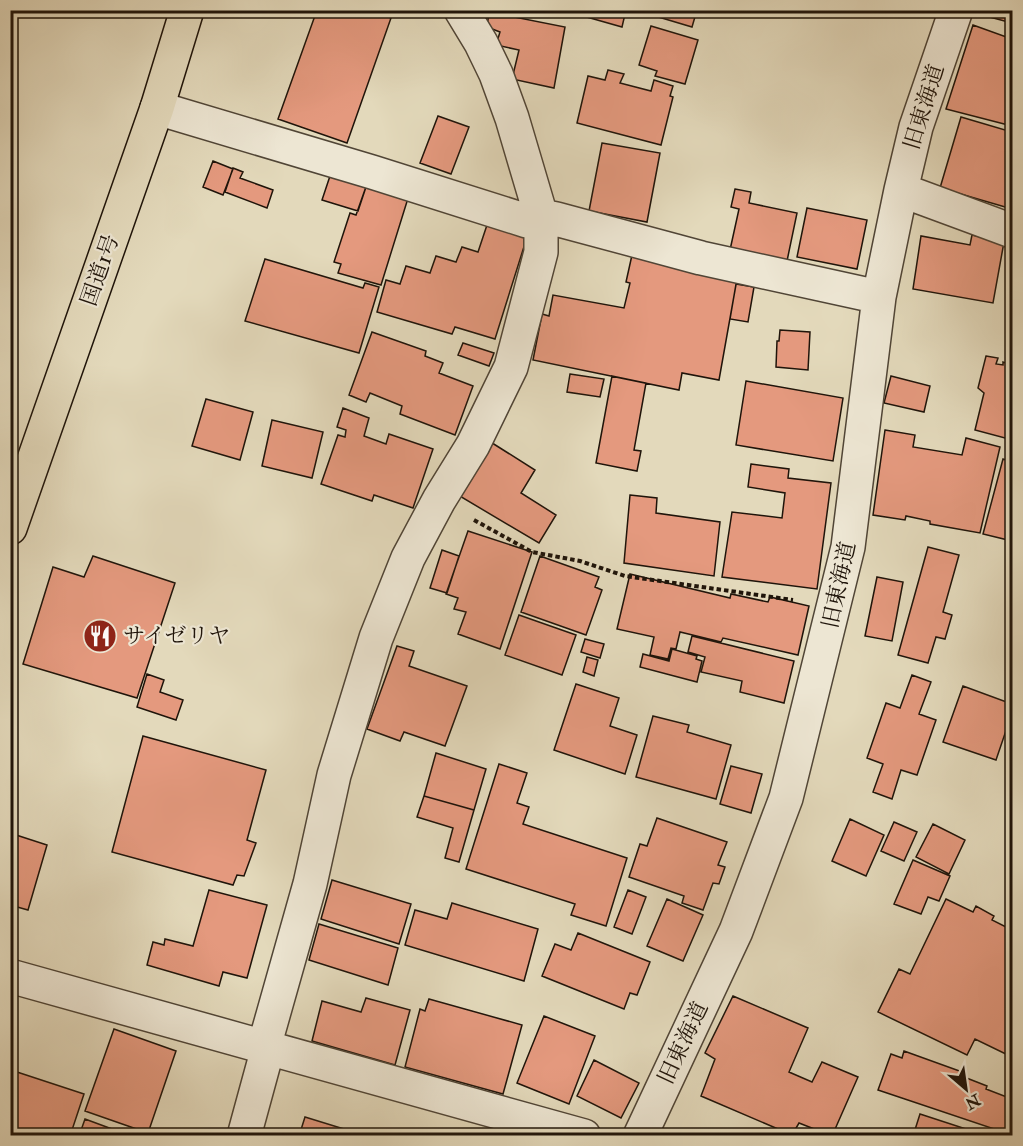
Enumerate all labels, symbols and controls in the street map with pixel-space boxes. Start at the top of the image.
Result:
street label: 旧東海道 [898,61,950,153]
street label: 国道1号 [75,231,125,309]
street label: 旧東海道 [816,539,862,631]
restaurant icon: サイゼリヤ [82,618,118,654]
place label: サイゼリヤ [123,622,230,650]
street label: 旧東海道 [652,997,714,1089]
north arrow [936,1059,996,1119]
text: N [961,1089,985,1114]

